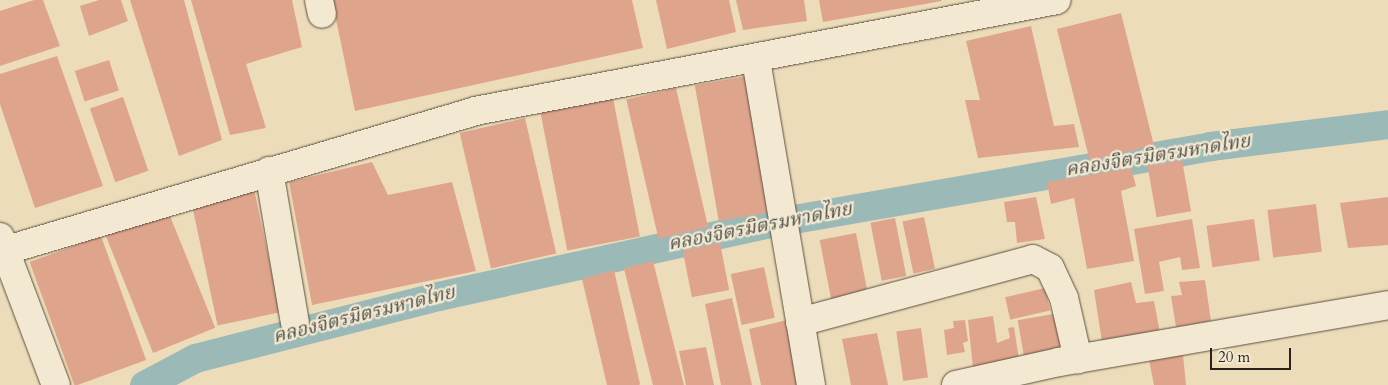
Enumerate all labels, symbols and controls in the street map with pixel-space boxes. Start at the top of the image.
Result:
water label: คลองจิตรมิตรมหาดไทย [1064,130,1252,182]
water label: คลองจิตรมิตรมหาดไทย [666,198,854,256]
water label: คลองจิตรมิตรมหาดไทย [271,281,457,349]
scale bar [1213,338,1294,370]
text: 20 m [1218,347,1250,367]

